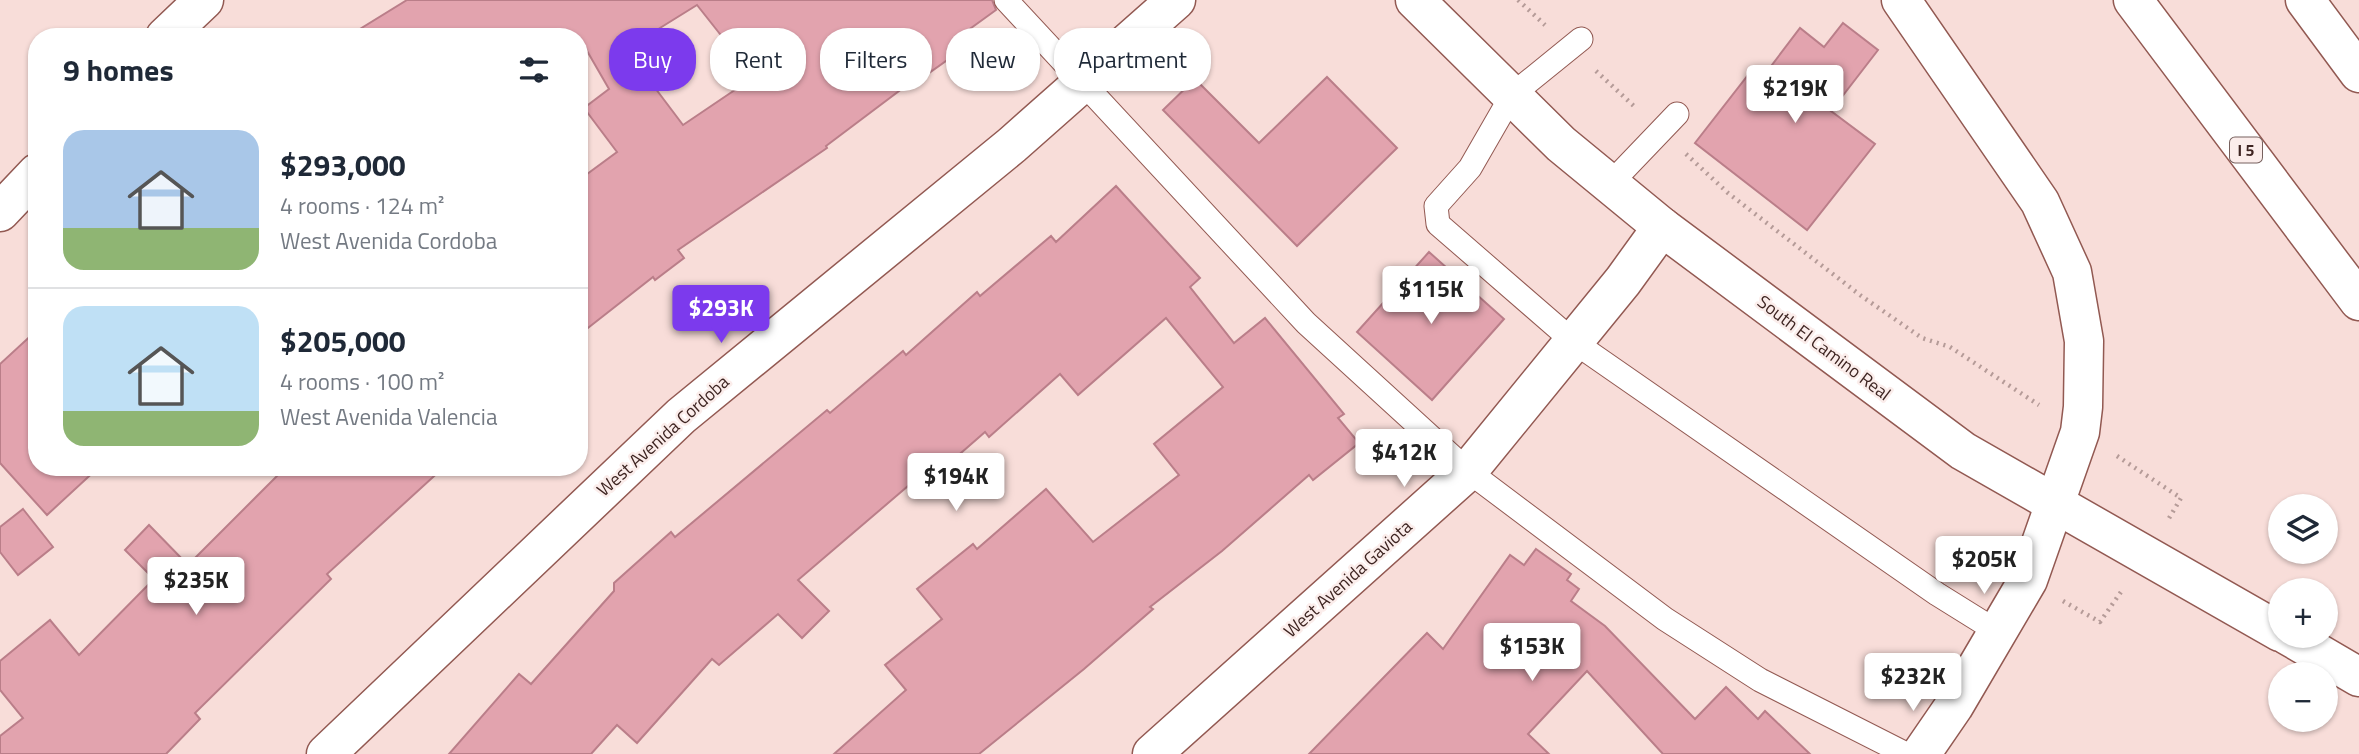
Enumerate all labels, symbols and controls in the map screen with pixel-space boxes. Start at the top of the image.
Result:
chip: Buy [609,28,696,91]
chip: Rent [710,28,806,91]
chip: Filters [820,28,932,91]
chip: New [946,28,1040,91]
chip: Apartment [1054,28,1211,91]
text: 9 homes [63,47,174,93]
icon: filters [515,51,553,89]
pin: $219K [1746,66,1844,125]
text: $219K [1762,70,1828,105]
road number: I 5 [2230,138,2262,162]
text: $293,000 [280,142,406,188]
icon: home [119,158,203,242]
text: 4 rooms · 124 m² [280,188,444,223]
text: West Avenida Cordoba [280,223,497,258]
pin: $115K [1382,266,1480,326]
text: $115K [1398,271,1464,306]
pin: $293K [672,286,770,345]
street label: South El Camino Real [1752,288,1897,407]
text: $293K [688,290,754,325]
text: $205,000 [280,318,406,364]
icon: home [119,334,203,418]
text: 4 rooms · 100 m² [280,364,444,399]
street label: West Avenida Cordoba [590,369,735,503]
text: West Avenida Valencia [280,399,497,434]
pin: $412K [1355,430,1453,489]
text: $412K [1371,434,1437,469]
pin: $194K [907,454,1005,513]
text: $194K [923,458,989,493]
map controls [2268,494,2338,732]
button: layers [2268,494,2338,564]
street label: West Avenida Gaviota [1277,513,1418,644]
pin: $205K [1935,536,2033,596]
text: $205K [1951,541,2017,576]
pin: $235K [147,558,245,617]
text: $235K [163,562,229,597]
button: + [2268,578,2338,648]
pin: $153K [1483,624,1581,683]
text: $153K [1499,628,1565,663]
pin: $232K [1864,654,1962,713]
text: $232K [1880,658,1946,693]
button: − [2268,662,2338,732]

